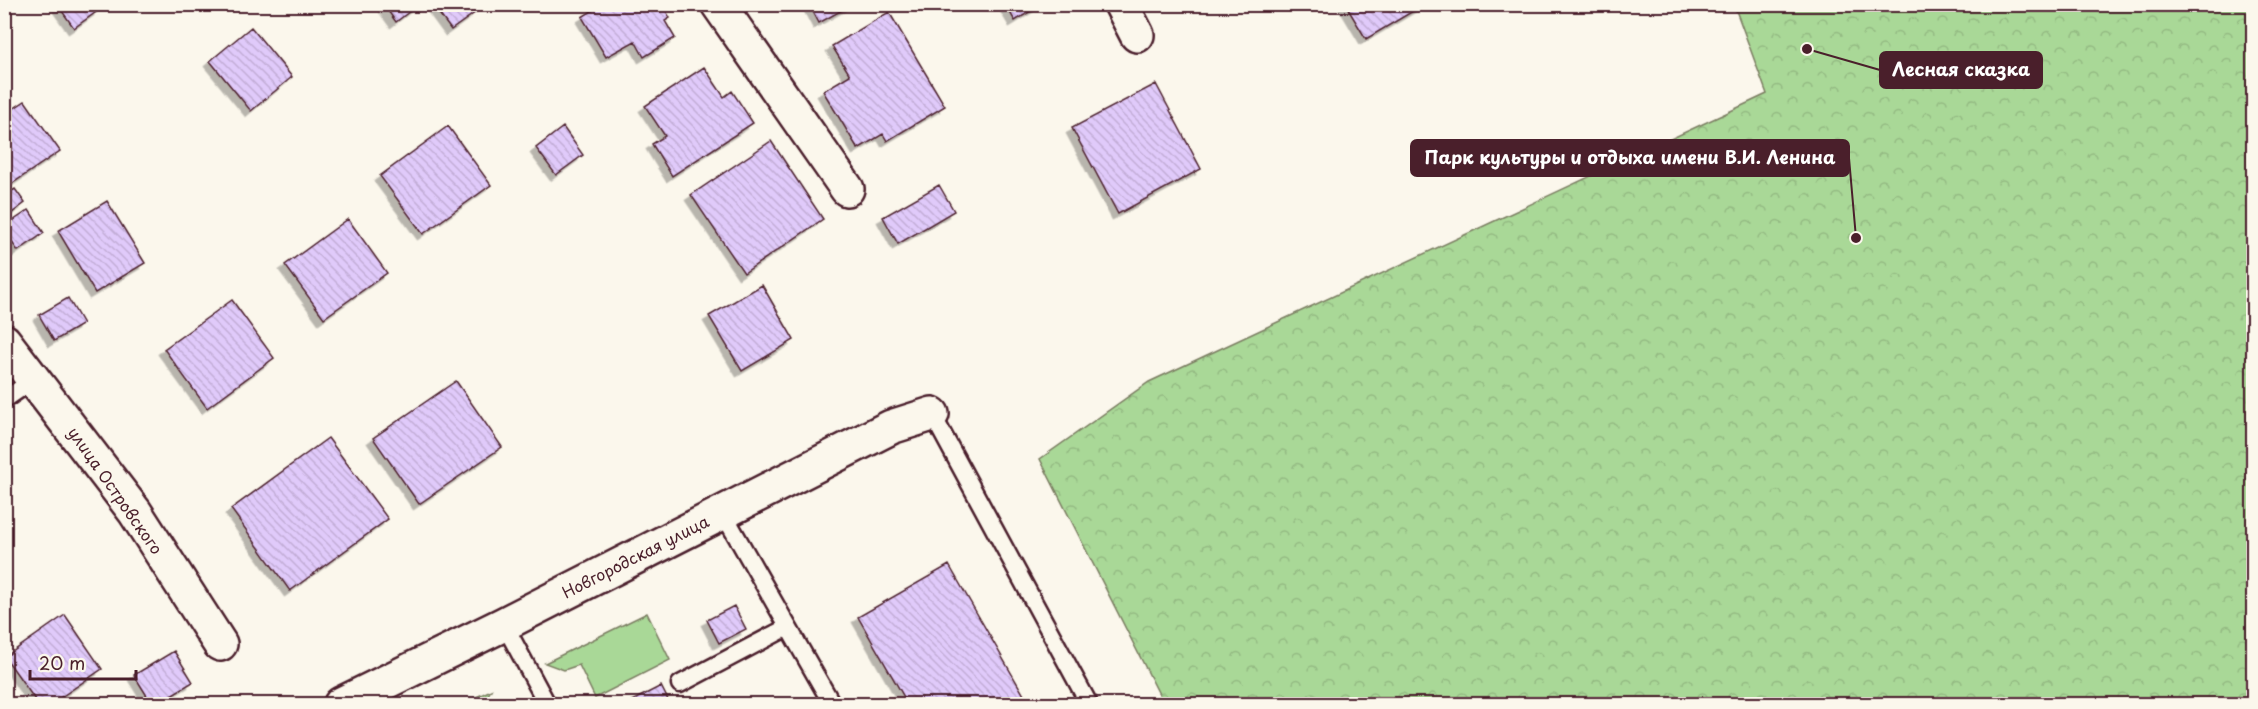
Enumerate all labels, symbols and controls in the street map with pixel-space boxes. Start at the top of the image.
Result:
callout: Лесная сказка [1880,52,2042,88]
text: Лесная сказка [1892,55,2030,82]
callout: Парк культуры и отдыха имени В.И. Ленина [1411,140,1849,176]
text: Парк культуры и отдыха имени В.И. Ленина [1424,143,1836,170]
street label: улица Островского [63,421,169,559]
street label: Новгородская улица [557,509,713,603]
scale bar [30,643,136,681]
text: 20 m [39,649,85,676]

